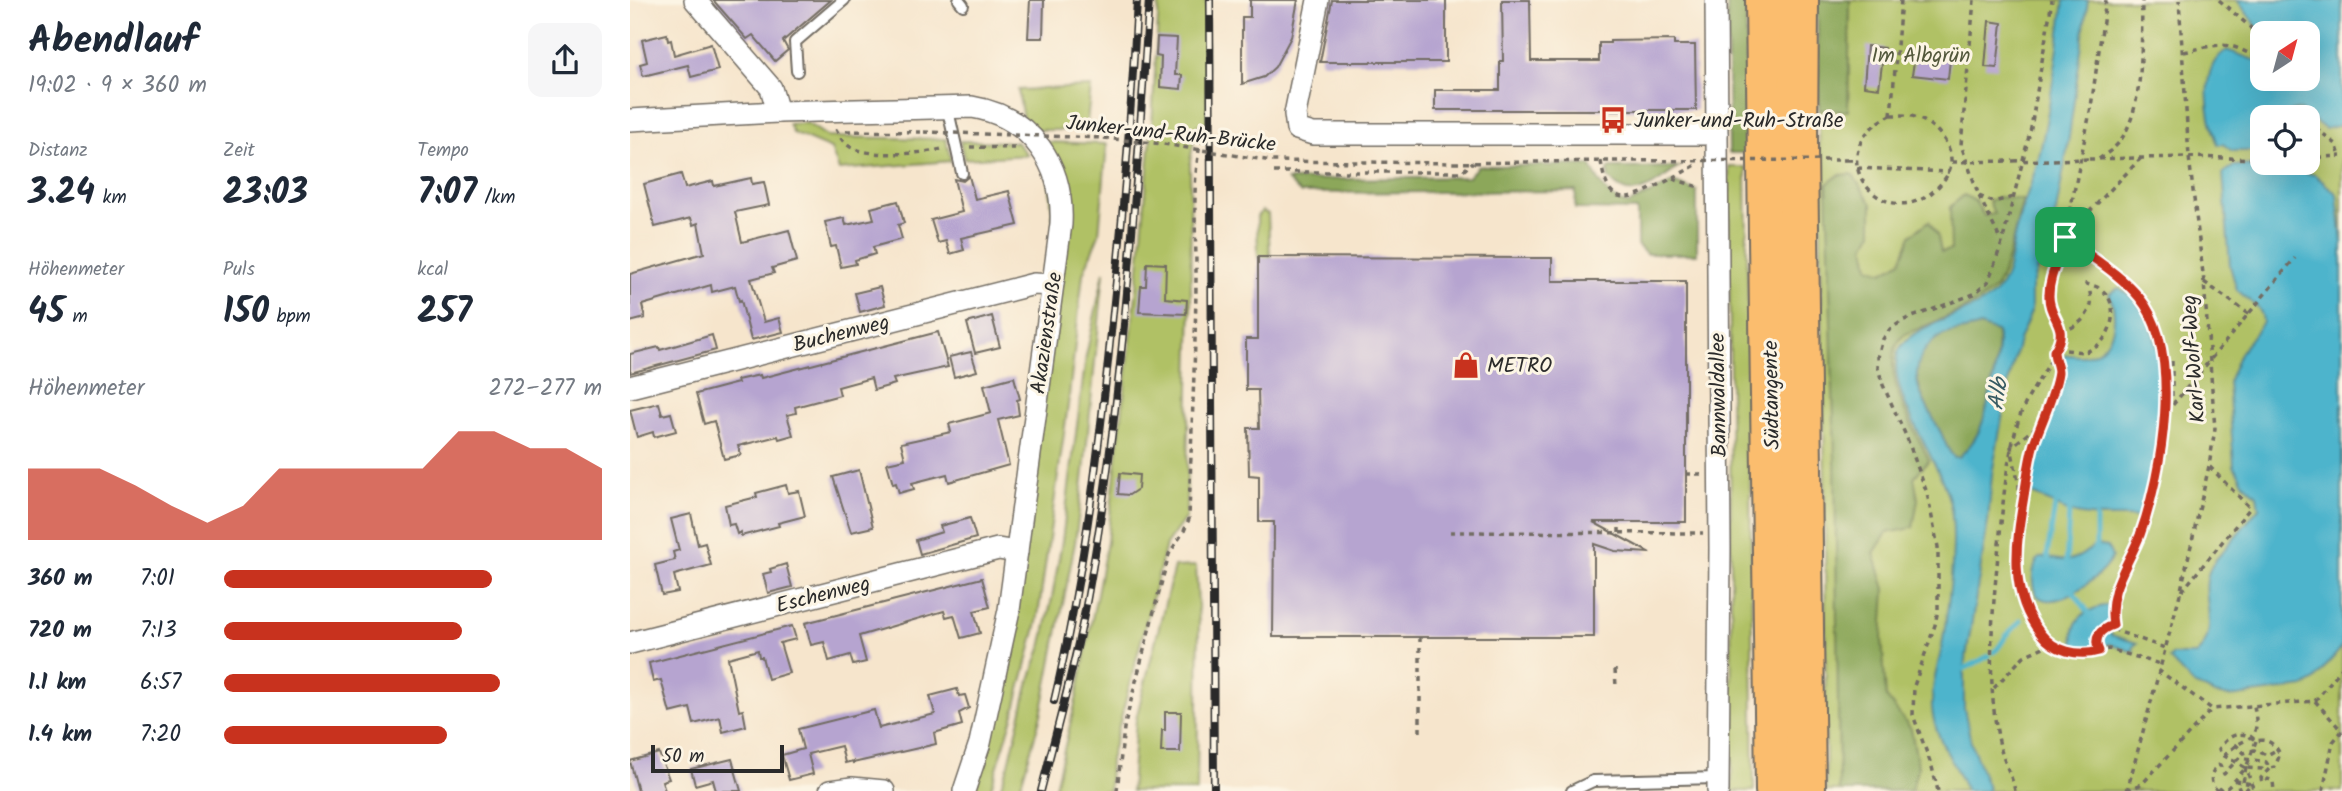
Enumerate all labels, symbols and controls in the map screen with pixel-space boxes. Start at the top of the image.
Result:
text: Abendlauf [28,12,198,72]
north arrow [2250,21,2320,91]
map controls [2250,21,2320,175]
button: share [528,23,602,97]
park label: Im Albgrün [1872,40,1970,73]
text: 19:02 · 9 × 360 m [28,68,207,104]
bus stop icon: Junker-und-Ruh-Straße [1598,105,1628,135]
place label: Junker-und-Ruh-Straße [1634,105,1844,138]
button: locate [2250,105,2320,175]
street label: Junker-und-Ruh-Brücke [1064,107,1278,162]
text: Distanz [28,136,88,166]
text: Zeit [223,136,255,166]
text: Tempo [417,136,469,166]
text: 3.24 [28,166,95,222]
text: 23:03 [223,166,308,222]
text: 7:07 [417,166,477,222]
text: km [95,183,127,213]
text: /km [477,183,515,213]
pin [2035,207,2095,267]
icon: arrive [2046,218,2084,256]
text: Höhenmeter [28,255,124,285]
text: Puls [223,255,255,285]
text: kcal [417,255,448,285]
street label: Akazienstraße [1023,269,1072,396]
text: 45 [28,285,65,341]
text: 150 [223,285,269,341]
text: 257 [417,285,472,341]
street label: Karl-Wolf-Weg [2174,294,2215,424]
text: m [65,302,88,332]
text: bpm [269,302,311,332]
street label: Buchenweg [790,307,893,362]
street label: Bannwaldallee [1702,332,1737,457]
street label: Südtangente [1755,340,1790,450]
shop icon: METRO [1451,350,1481,380]
place label: METRO [1487,350,1552,383]
text: Höhenmeter [28,371,144,407]
text: 272–277 m [489,371,602,407]
water label: Alb [1979,373,2020,413]
text: 360 m [28,561,93,597]
text: 7:01 [140,561,175,597]
street label: Eschenweg [773,568,874,623]
text: 720 m [28,613,92,649]
text: 7:13 [140,613,177,649]
text: 1.1 km [28,665,86,701]
text: 6:57 [140,665,181,701]
text: 1.4 km [28,717,92,753]
text: 7:20 [140,717,181,753]
scale bar [651,742,784,774]
text: 50 m [662,742,704,772]

